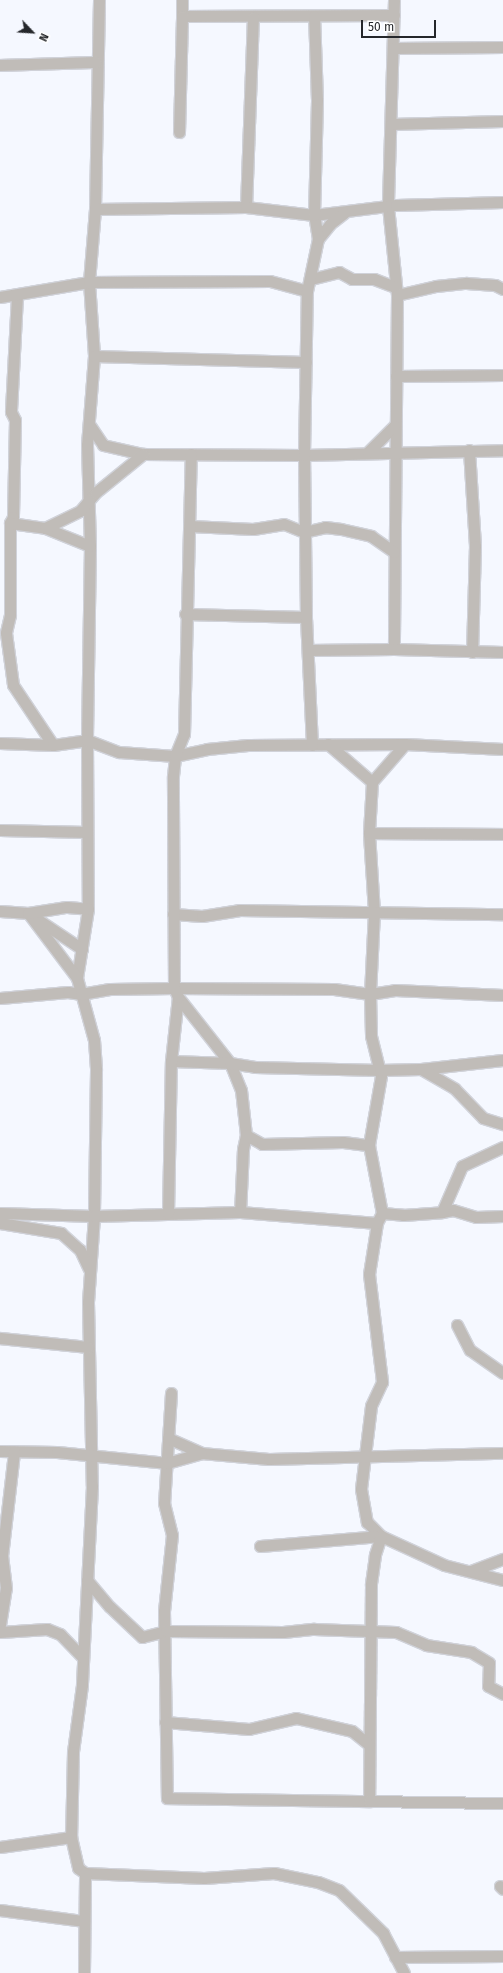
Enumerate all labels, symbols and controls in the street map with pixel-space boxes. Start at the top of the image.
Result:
north arrow [12,12,52,52]
scale bar [363,12,438,38]
text: 50 m [368,20,394,34]
text: N [36,31,51,43]

